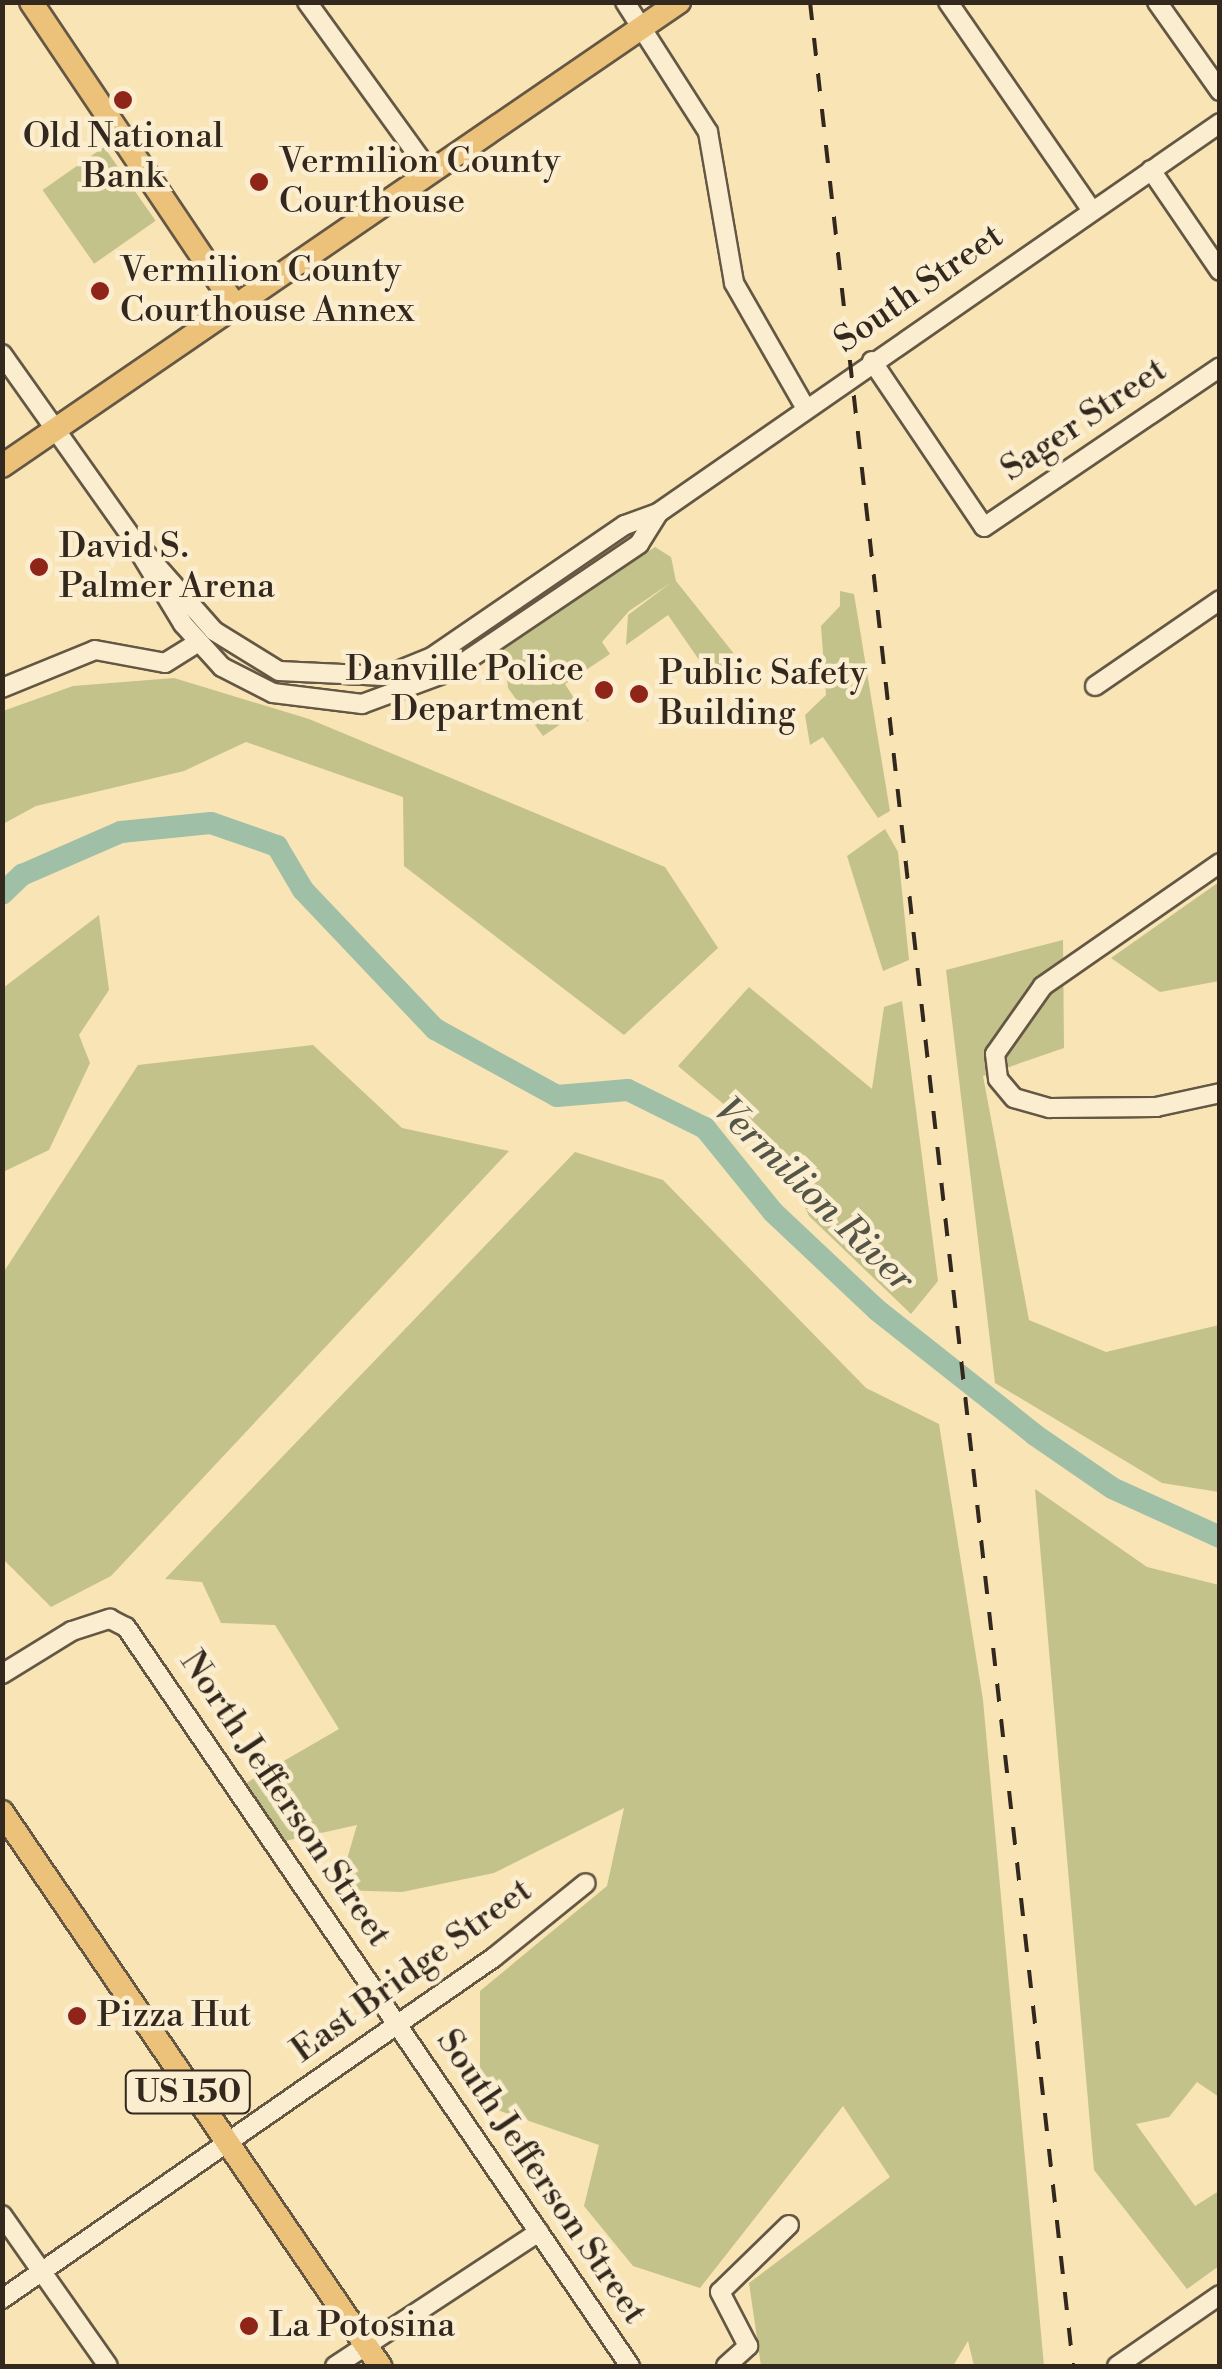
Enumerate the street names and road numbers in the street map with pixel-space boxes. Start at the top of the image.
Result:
street label: South Street [827,216,1011,362]
street label: Sager Street [993,349,1175,491]
street label: North Jefferson Street [170,1643,400,1955]
street label: East Bridge Street [284,1870,540,2072]
street label: South Jefferson Street [427,2022,655,2332]
road number: US 150 [123,2065,253,2119]

